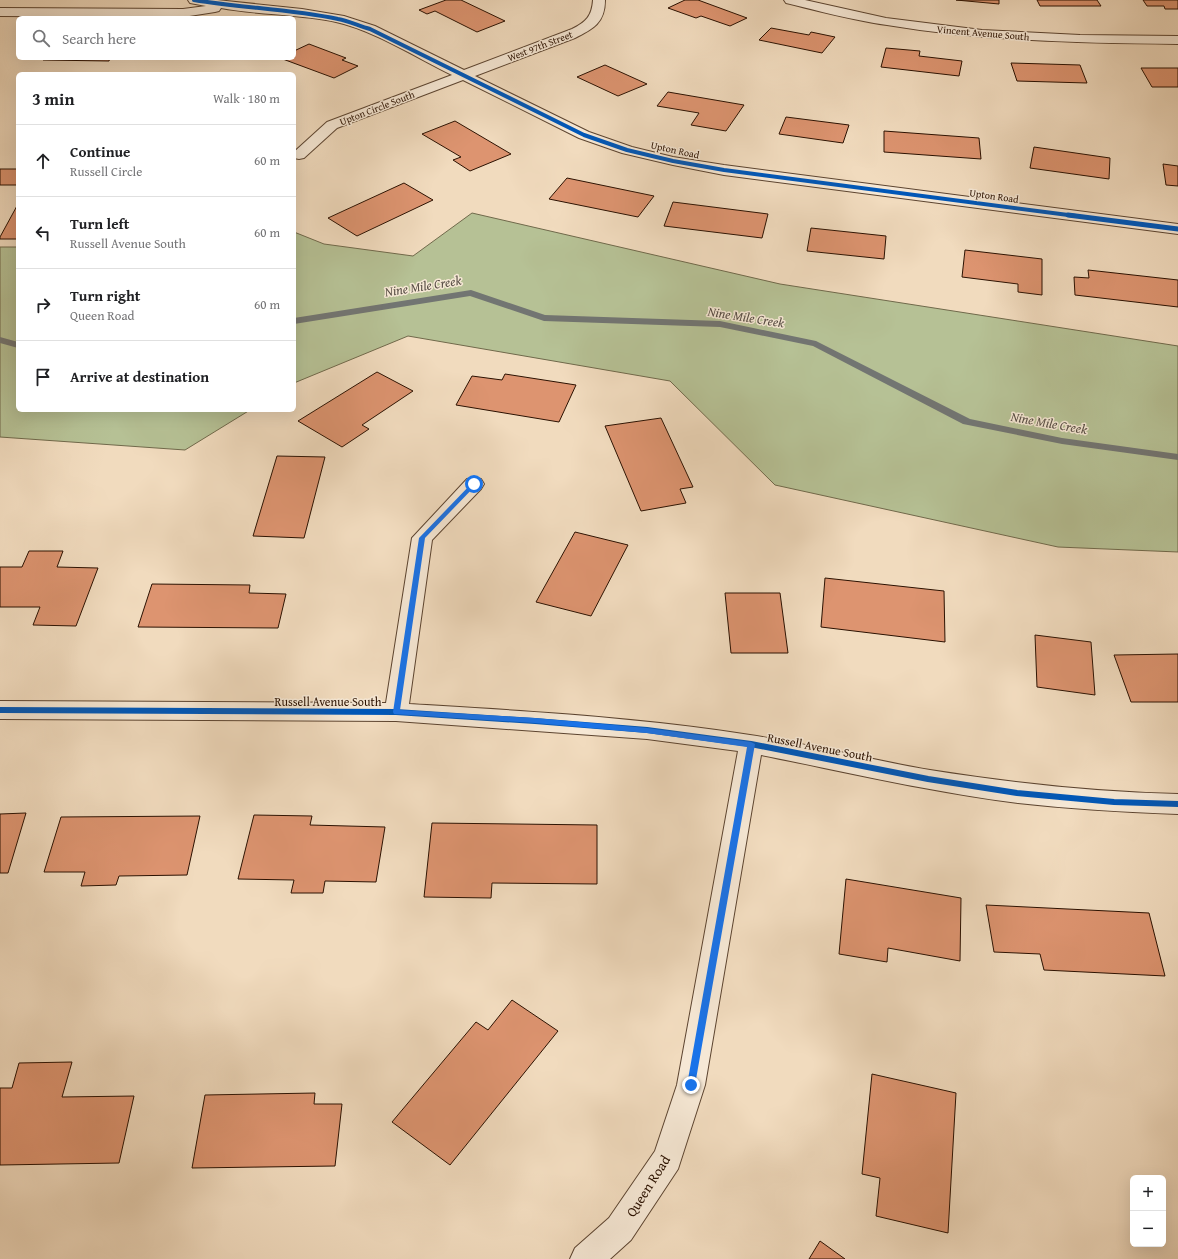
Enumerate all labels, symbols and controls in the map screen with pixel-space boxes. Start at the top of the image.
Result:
search box [16,16,296,60]
street label: Vincent Avenue South [936,21,1030,45]
icon: search [30,27,52,49]
street label: West 97th Street [505,27,575,65]
text: Search here [62,28,136,49]
text: 3 min [32,86,74,111]
street label: Upton Circle South [337,87,417,129]
text: Walk · 180 m [213,89,280,108]
street label: Upton Road [649,138,701,163]
text: Continue [70,141,131,162]
icon: ahead [32,150,54,172]
text: 60 m [254,151,280,170]
text: Russell Circle [70,162,142,181]
street label: Upton Road [969,185,1020,207]
text: Turn left [70,213,129,234]
icon: left [32,222,54,244]
text: 60 m [254,223,280,242]
text: Russell Avenue South [70,234,186,253]
water label: Nine Mile Creek [383,271,463,301]
text: Turn right [70,285,141,306]
icon: right [32,294,54,316]
text: 60 m [254,295,280,314]
water label: Nine Mile Creek [706,302,786,332]
text: Queen Road [70,306,135,325]
icon: arrive [32,366,54,388]
text: Arrive at destination [70,366,209,387]
water label: Nine Mile Creek [1009,407,1089,439]
route start [465,475,483,493]
street label: Russell Avenue South [275,693,382,710]
street label: Russell Avenue South [766,728,874,766]
route end [682,1076,700,1094]
street label: Queen Road [621,1151,675,1221]
map controls [1130,1175,1166,1247]
button: + [1130,1175,1166,1211]
button: − [1130,1211,1166,1247]

